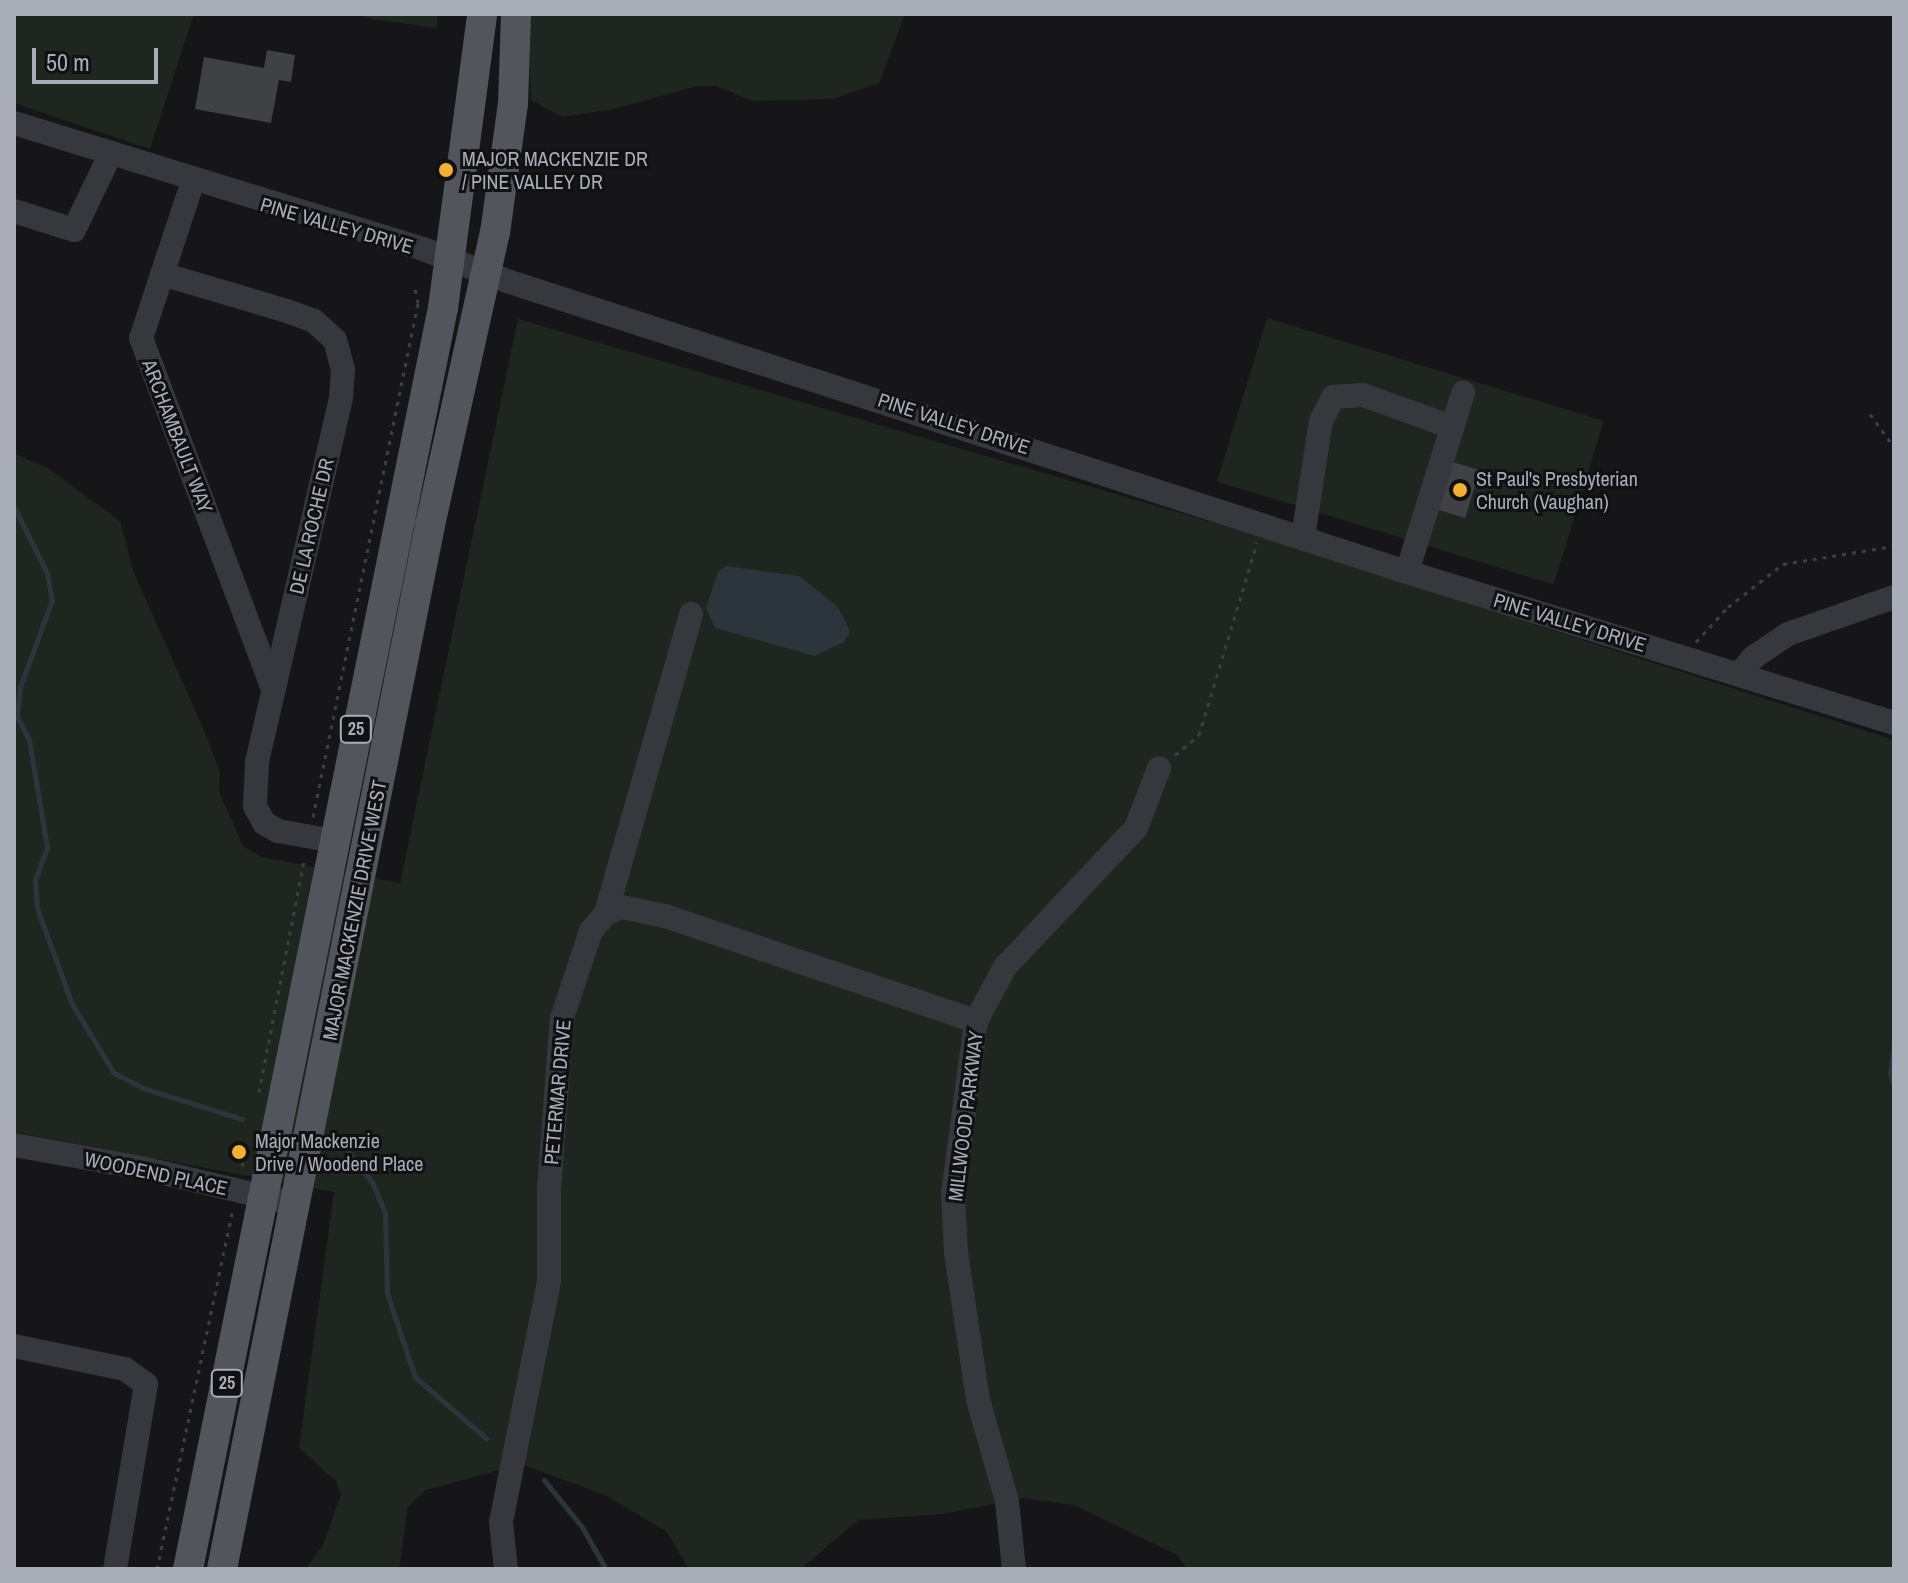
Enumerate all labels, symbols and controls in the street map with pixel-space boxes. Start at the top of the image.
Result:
scale bar [36,32,162,82]
text: 50 m [46,46,90,78]
place label: MAJOR MACKENZIE DR / PINE VALLEY DR [462,146,648,193]
marker: MAJOR MACKENZIE DR / PINE VALLEY DR [437,161,455,179]
street label: PINE VALLEY DRIVE [258,192,416,258]
street label: ARCHAMBAULT WAY [138,356,218,516]
street label: PINE VALLEY DRIVE [875,387,1033,459]
street label: DE LA ROCHE DR [284,455,338,597]
place label: St Paul's Presbyterian Church (Vaughan) [1476,466,1638,513]
marker: St Paul's Presbyterian Church (Vaughan) [1451,481,1469,499]
street label: PINE VALLEY DRIVE [1491,587,1649,657]
road number: 25 [338,715,374,743]
street label: MAJOR MACKENZIE DRIVE WEST [317,778,391,1042]
street label: PETERMAR DRIVE [539,1018,575,1166]
street label: MILLWOOD PARKWAY [943,1029,987,1203]
place label: Major Mackenzie Drive / Woodend Place [255,1128,423,1175]
marker: Major Mackenzie Drive / Woodend Place [230,1143,248,1161]
street label: WOODEND PLACE [82,1146,230,1200]
road number: 25 [209,1369,245,1397]

